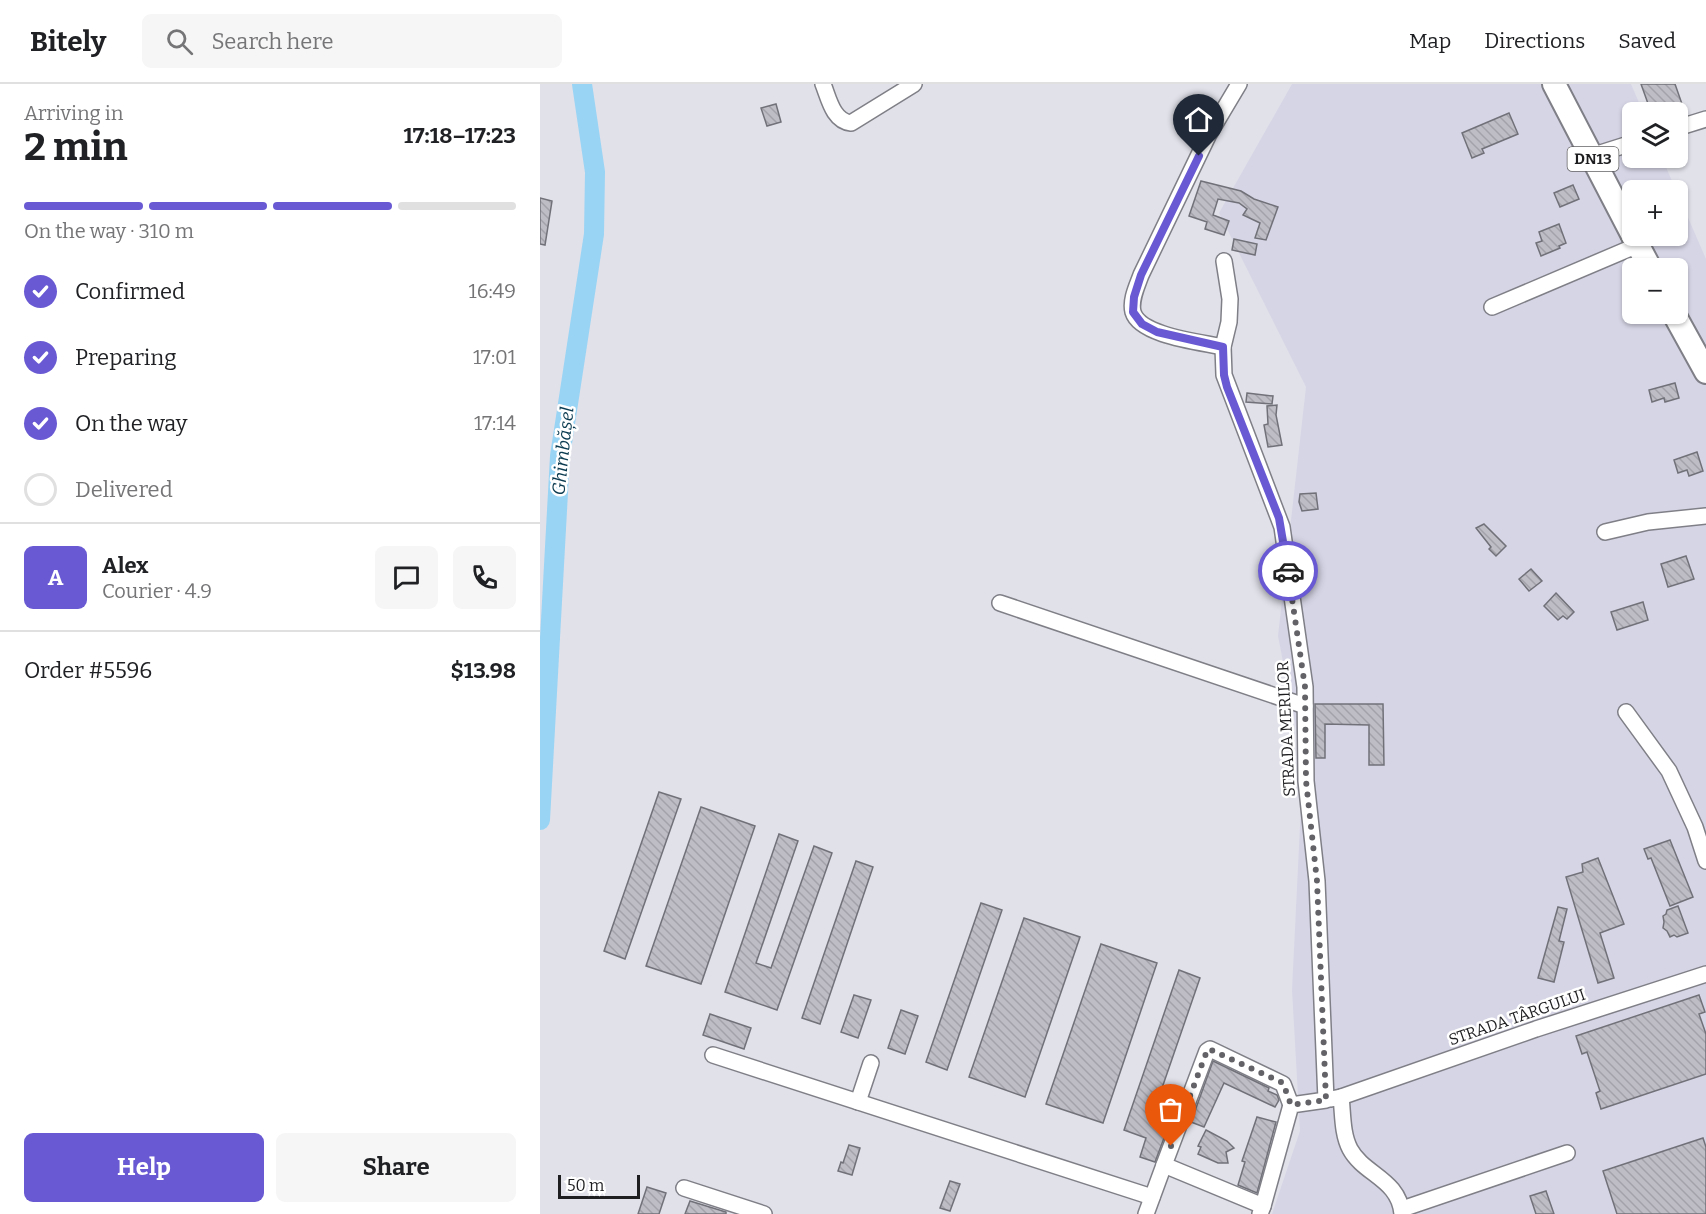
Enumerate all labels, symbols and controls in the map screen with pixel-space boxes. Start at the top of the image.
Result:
search box [142,14,562,68]
text: Bitely [30,25,106,58]
icon: search [163,25,196,58]
text: Search here [211,28,334,55]
text: Map [1409,28,1451,54]
text: Directions [1484,28,1585,54]
text: Saved [1618,28,1676,54]
pin [1173,94,1224,156]
text: Arriving in [24,101,123,125]
map controls [1622,102,1688,324]
button: layers [1622,102,1688,168]
icon: home [1182,103,1215,136]
text: 17:18–17:23 [403,122,516,149]
text: 2 min [24,124,128,170]
road number: DN13 [1568,147,1618,171]
button: + [1622,180,1688,246]
text: On the way · 310 m [24,219,194,243]
button: − [1622,258,1688,324]
icon: check [24,275,57,308]
text: Confirmed [75,278,185,305]
text: 16:49 [469,279,516,303]
icon: check [24,341,57,374]
text: Preparing [75,344,177,371]
text: 17:01 [473,345,516,369]
water label: Ghimbășel [547,406,579,496]
icon: check [24,407,57,440]
text: On the way [75,410,187,437]
text: 17:14 [474,411,516,435]
text: Delivered [75,476,173,503]
courier [1258,541,1318,601]
button: chat [375,546,438,609]
button: phone [453,546,516,609]
text: Alex [102,552,148,579]
icon: car [1272,555,1305,588]
text: A [48,564,63,591]
text: Courier · 4.9 [102,579,212,603]
text: Order #5596 [24,657,152,684]
text: $13.98 [450,657,516,684]
street label: STRADA MERILOR [1273,660,1299,797]
street label: STRADA TÂRGULUI [1446,984,1588,1049]
pin [1145,1084,1196,1146]
icon: bag [1154,1093,1187,1126]
button: Help [24,1133,264,1202]
button: Share [276,1133,516,1202]
scale bar [558,1172,640,1200]
text: 50 m [567,1176,604,1195]

